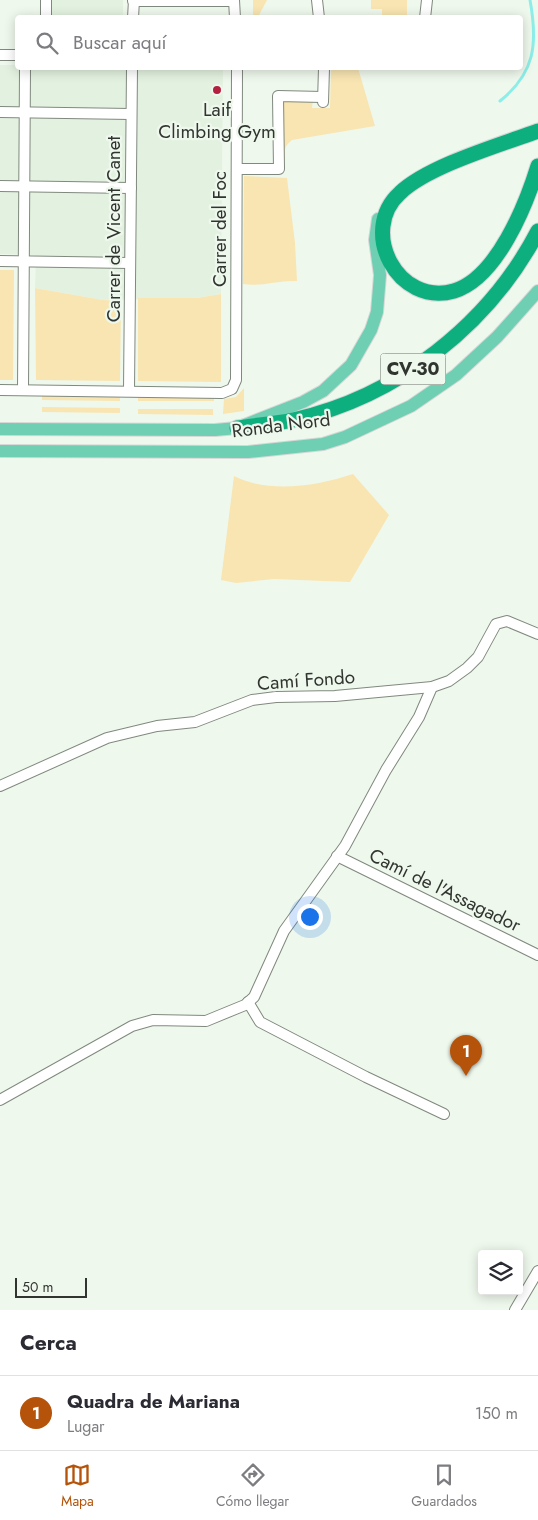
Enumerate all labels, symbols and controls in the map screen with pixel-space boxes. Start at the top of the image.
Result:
search box [15,15,523,70]
icon: search [33,29,61,57]
text: Buscar aquí [73,29,167,56]
marker: Laif Climbing Gym [211,84,223,96]
place label: Laif Climbing Gym [158,96,276,145]
street label: Carrer de Vicent Canet [100,135,127,322]
street label: Carrer del Foc [206,171,233,287]
road number: CV-30 [380,354,446,384]
street label: Ronda Nord [230,406,332,444]
street label: Camí Fondo [256,663,356,697]
street label: Camí de l'Assagador [365,842,526,939]
your location [297,904,323,930]
pin: 1 [450,1035,482,1076]
map controls [478,1250,523,1295]
button: layers [478,1250,523,1295]
scale bar [15,1275,88,1298]
text: 50 m [22,1277,53,1297]
text: Cerca [20,1328,77,1358]
text: Quadra de Mariana [67,1388,240,1415]
text: 1 [32,1402,40,1425]
text: 150 m [475,1402,518,1425]
text: Lugar [67,1415,105,1438]
tab: Mapa [61,1461,94,1511]
tab: Cómo llegar [216,1461,289,1511]
tab: Guardados [411,1461,477,1511]

